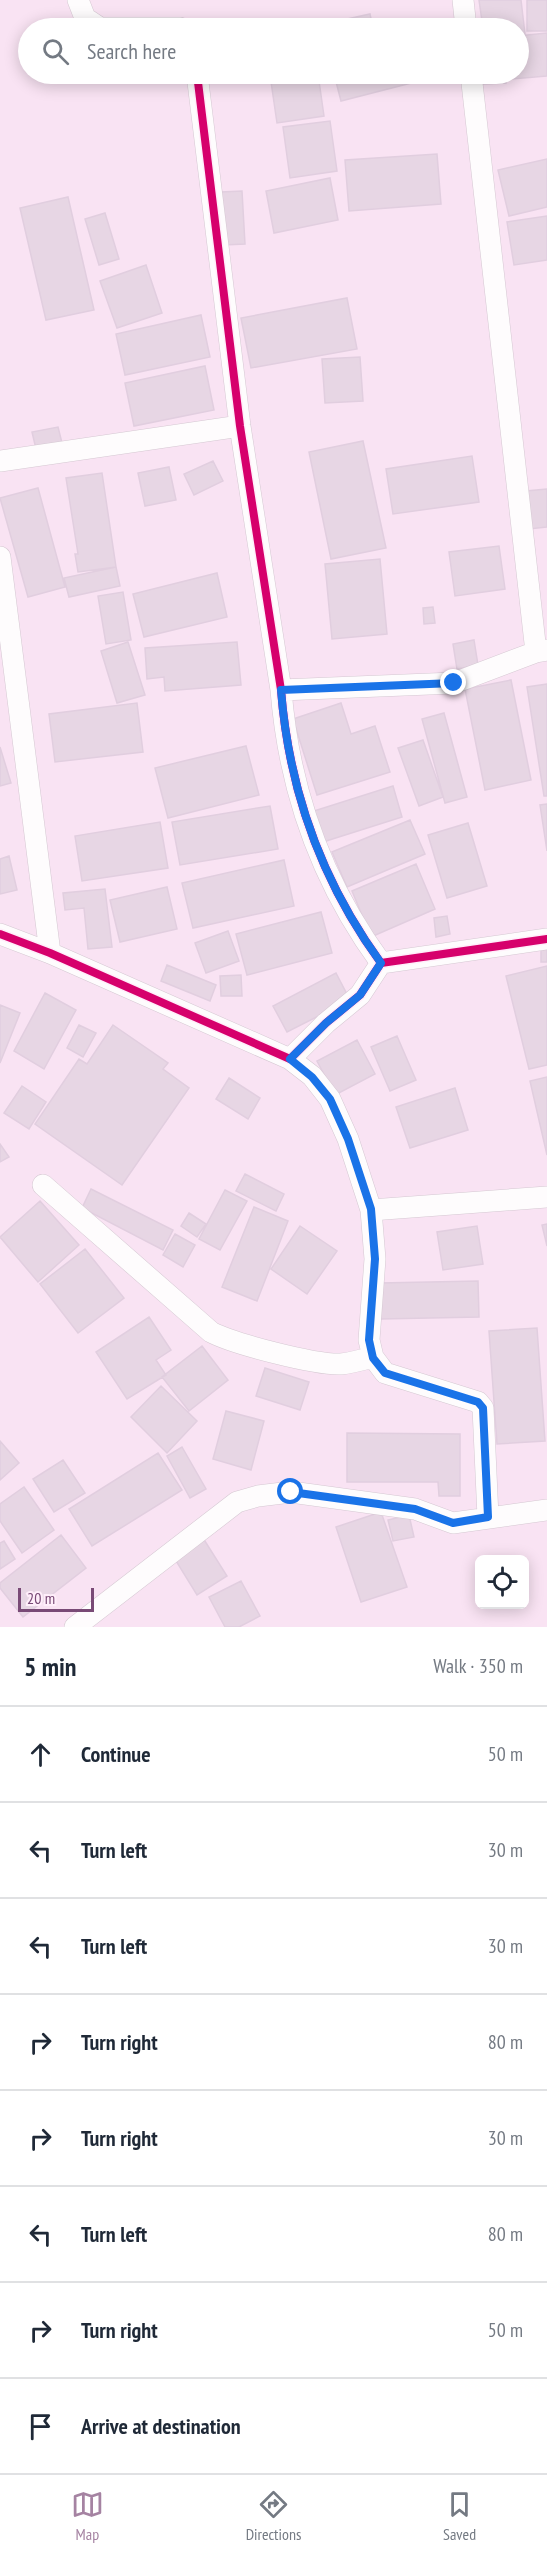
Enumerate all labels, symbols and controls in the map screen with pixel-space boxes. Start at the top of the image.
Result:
search box [18,18,529,84]
icon: search [39,35,72,68]
text: Search here [87,37,176,65]
route end [440,669,466,695]
route start [277,1478,303,1504]
map controls [475,1555,529,1609]
button: locate [475,1555,529,1609]
scale bar [18,1585,94,1612]
text: 20 m [27,1588,55,1608]
text: 5 min [24,1650,77,1683]
text: Walk · 350 m [433,1653,523,1679]
icon: ahead [24,1738,57,1771]
text: Continue [81,1740,151,1768]
text: 50 m [488,1741,523,1767]
icon: left [24,1834,57,1867]
text: Turn left [81,1836,147,1864]
text: 30 m [488,1837,523,1863]
icon: left [24,1930,57,1963]
text: Turn left [81,1932,147,1960]
text: 30 m [488,1933,523,1959]
icon: right [24,2026,57,2059]
text: Turn right [81,2028,158,2056]
text: 80 m [488,2029,523,2055]
icon: right [24,2122,57,2155]
text: Turn right [81,2124,158,2152]
text: 30 m [488,2125,523,2151]
icon: left [24,2218,57,2251]
text: Turn left [81,2220,147,2248]
text: 80 m [488,2221,523,2247]
icon: right [24,2314,57,2347]
text: Turn right [81,2316,158,2344]
text: 50 m [488,2317,523,2343]
icon: arrive [24,2410,57,2443]
text: Arrive at destination [81,2412,241,2440]
tab: Map [71,2488,104,2544]
tab: Directions [246,2488,301,2544]
tab: Saved [443,2488,476,2544]

